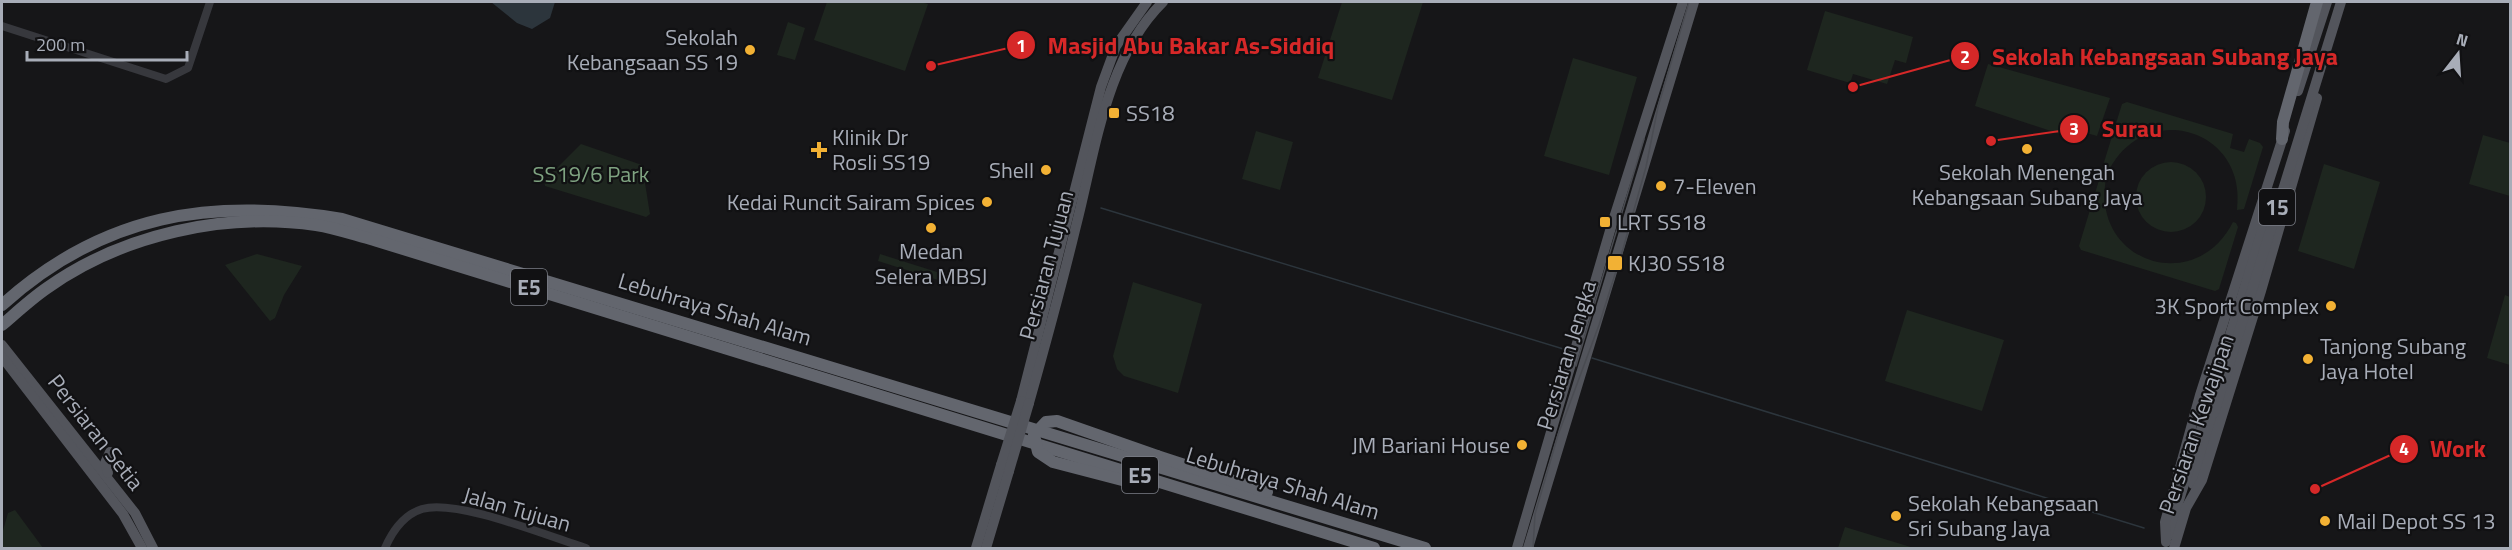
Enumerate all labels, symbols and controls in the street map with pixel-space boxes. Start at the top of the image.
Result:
place label: Sekolah Kebangsaan SS 19 [567,20,738,79]
scale bar [27,24,188,62]
callout: Masjid Abu Bakar As-Siddiq [1006,24,1347,66]
north arrow [2428,24,2488,84]
text: Masjid Abu Bakar As-Siddiq [1048,27,1334,63]
text: N [2454,27,2471,53]
text: 200 m [36,31,85,58]
text: 1 [1016,32,1026,59]
callout: Sekolah Kebangsaan Subang Jaya [1950,35,2350,77]
text: Sekolah Kebangsaan Subang Jaya [1992,38,2338,74]
marker: Sekolah Kebangsaan SS 19 [743,43,757,57]
text: 2 [1960,43,1970,70]
place label: SS18 [1126,96,1175,130]
marker: SS18 [1107,106,1121,120]
callout: Surau [2059,108,2174,150]
text: Surau [2102,110,2162,146]
text: 3 [2069,115,2079,142]
place label: Klinik Dr Rosli SS19 [832,120,930,179]
marker: Klinik Dr Rosli SS19 [810,141,828,159]
marker: Sekolah Menengah Kebangsaan Subang Jaya [2020,142,2034,156]
place label: Shell [989,153,1034,187]
place label: Sekolah Menengah Kebangsaan Subang Jaya [1912,155,2142,214]
park label: SS19/6 Park [533,157,650,191]
marker: Shell [1039,163,1053,177]
place label: 7-Eleven [1673,169,1756,203]
marker: 7-Eleven [1654,179,1668,193]
place label: Kedai Runcit Sairam Spices [727,185,975,219]
street label: Persiaran Tujuan [1010,186,1082,344]
road number: 15 [2259,189,2295,225]
marker: Kedai Runcit Sairam Spices [980,195,994,209]
place label: LRT SS18 [1617,205,1706,239]
marker: LRT SS18 [1598,215,1612,229]
marker: Medan Selera MBSJ [924,221,938,235]
place label: Medan Selera MBSJ [875,234,987,293]
place label: KJ30 SS18 [1628,246,1725,280]
marker: KJ30 SS18 [1606,254,1624,272]
street label: Lebuhraya Shah Alam [614,263,816,355]
road number: E5 [511,269,547,305]
street label: Persiaran Jengka [1527,276,1605,434]
place label: 3K Sport Complex [2155,289,2319,323]
marker: 3K Sport Complex [2324,299,2338,313]
place label: Tanjong Subang Jaya Hotel [2320,329,2466,388]
street label: Persiaran Kewajipan [2149,330,2243,518]
marker: Tanjong Subang Jaya Hotel [2301,352,2315,366]
street label: Persiaran Setia [40,367,152,497]
place label: JM Bariani House [1351,428,1510,462]
callout: Work [2389,428,2498,470]
text: Work [2430,430,2487,466]
text: 4 [2399,435,2409,462]
street label: Lebuhraya Shah Alam [1182,437,1384,529]
marker: JM Bariani House [1515,438,1529,452]
road number: E5 [1122,457,1158,493]
street label: Jalan Tujuan [459,477,575,541]
place label: Sekolah Kebangsaan Sri Subang Jaya [1908,486,2099,545]
place label: Mail Depot SS 13 [2337,504,2496,538]
marker: Sekolah Kebangsaan Sri Subang Jaya [1889,509,1903,523]
marker: Mail Depot SS 13 [2318,514,2332,528]

